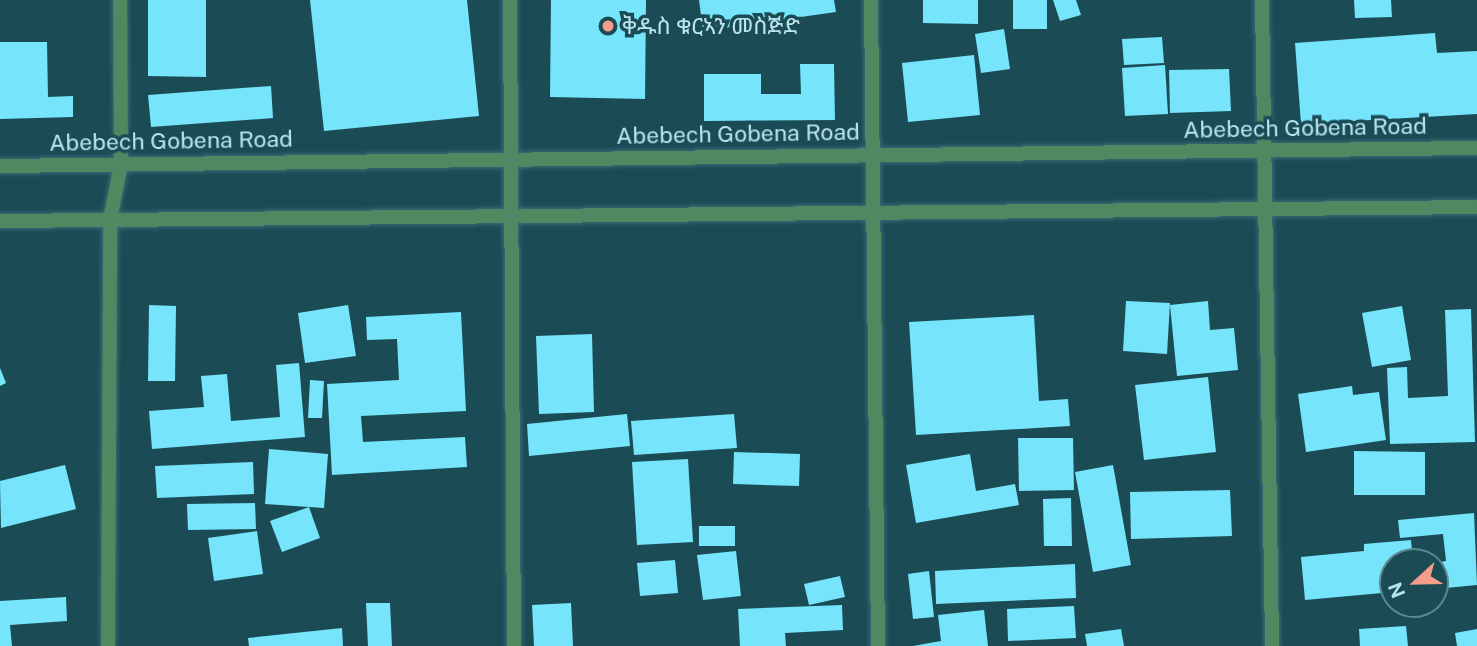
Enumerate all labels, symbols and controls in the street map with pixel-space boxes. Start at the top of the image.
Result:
place label: ቅዱስ ቁርኣን መስጅድ [622,12,800,40]
marker: ቅዱስ ቁርኣን መስጅድ [600,18,616,34]
street label: Abebech Gobena Road [1183,112,1427,144]
street label: Abebech Gobena Road [616,118,860,150]
street label: Abebech Gobena Road [49,125,293,157]
north arrow [1379,548,1449,618]
text: N [1383,579,1409,601]

